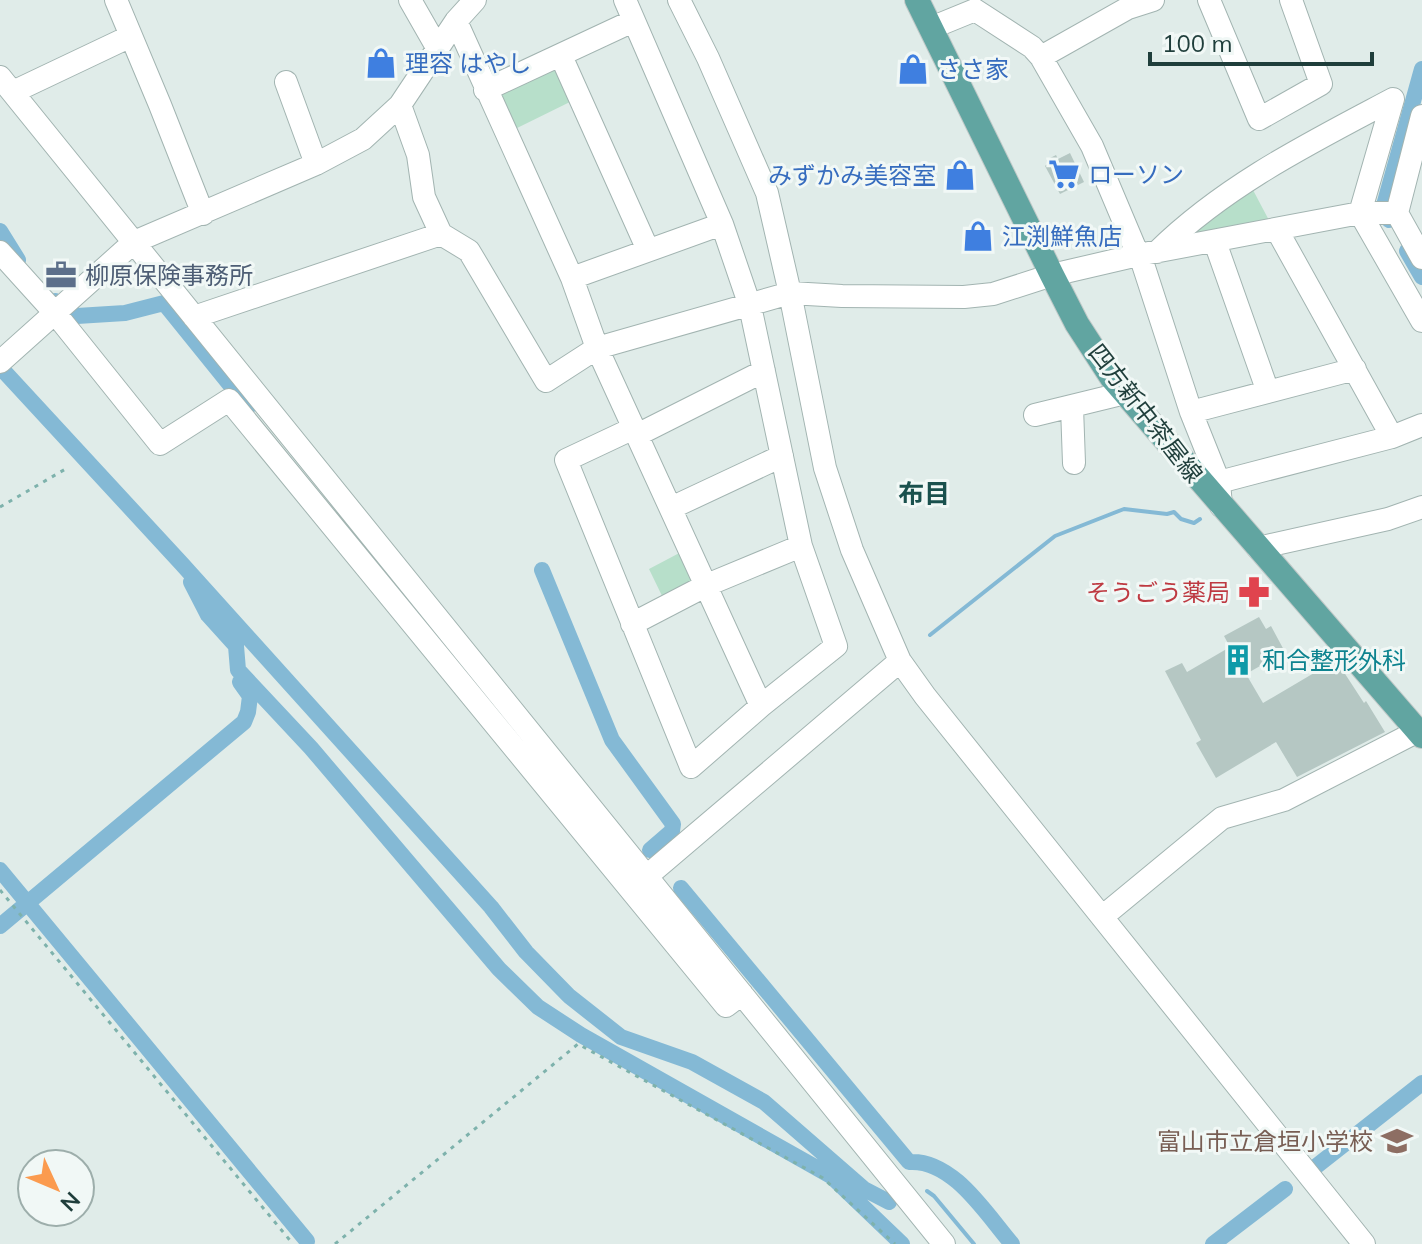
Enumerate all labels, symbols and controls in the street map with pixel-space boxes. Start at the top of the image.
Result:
scale bar [1150,16,1372,66]
text: 100 m [1162,28,1233,58]
shop icon: 理容 はやし [364,46,398,80]
place label: 理容 はやし [405,48,531,78]
shop icon: ささ家 [896,52,930,86]
place label: ささ家 [937,54,1009,84]
supermarket icon: ローソン [1047,157,1081,191]
shop icon: みずかみ美容室 [943,158,977,192]
place label: ローソン [1088,159,1184,189]
place label: みずかみ美容室 [768,160,936,190]
shop icon: 江渕鮮魚店 [961,219,995,253]
place label: 江渕鮮魚店 [1002,221,1122,251]
office icon: 柳原保険事務所 [44,258,78,292]
place label: 柳原保険事務所 [85,260,253,290]
street label: 四方新中茶屋線 [1082,338,1210,488]
district label: 布目 [898,477,950,510]
pharmacy icon: そうごう薬局 [1237,575,1271,609]
place label: そうごう薬局 [1086,577,1230,607]
building icon: 和合整形外科 [1221,643,1255,677]
place label: 和合整形外科 [1262,645,1406,675]
school or university icon: 富山市立倉垣小学校 [1380,1124,1414,1158]
place label: 富山市立倉垣小学校 [1157,1126,1373,1156]
north arrow [16,1148,96,1228]
text: N [55,1186,86,1218]

